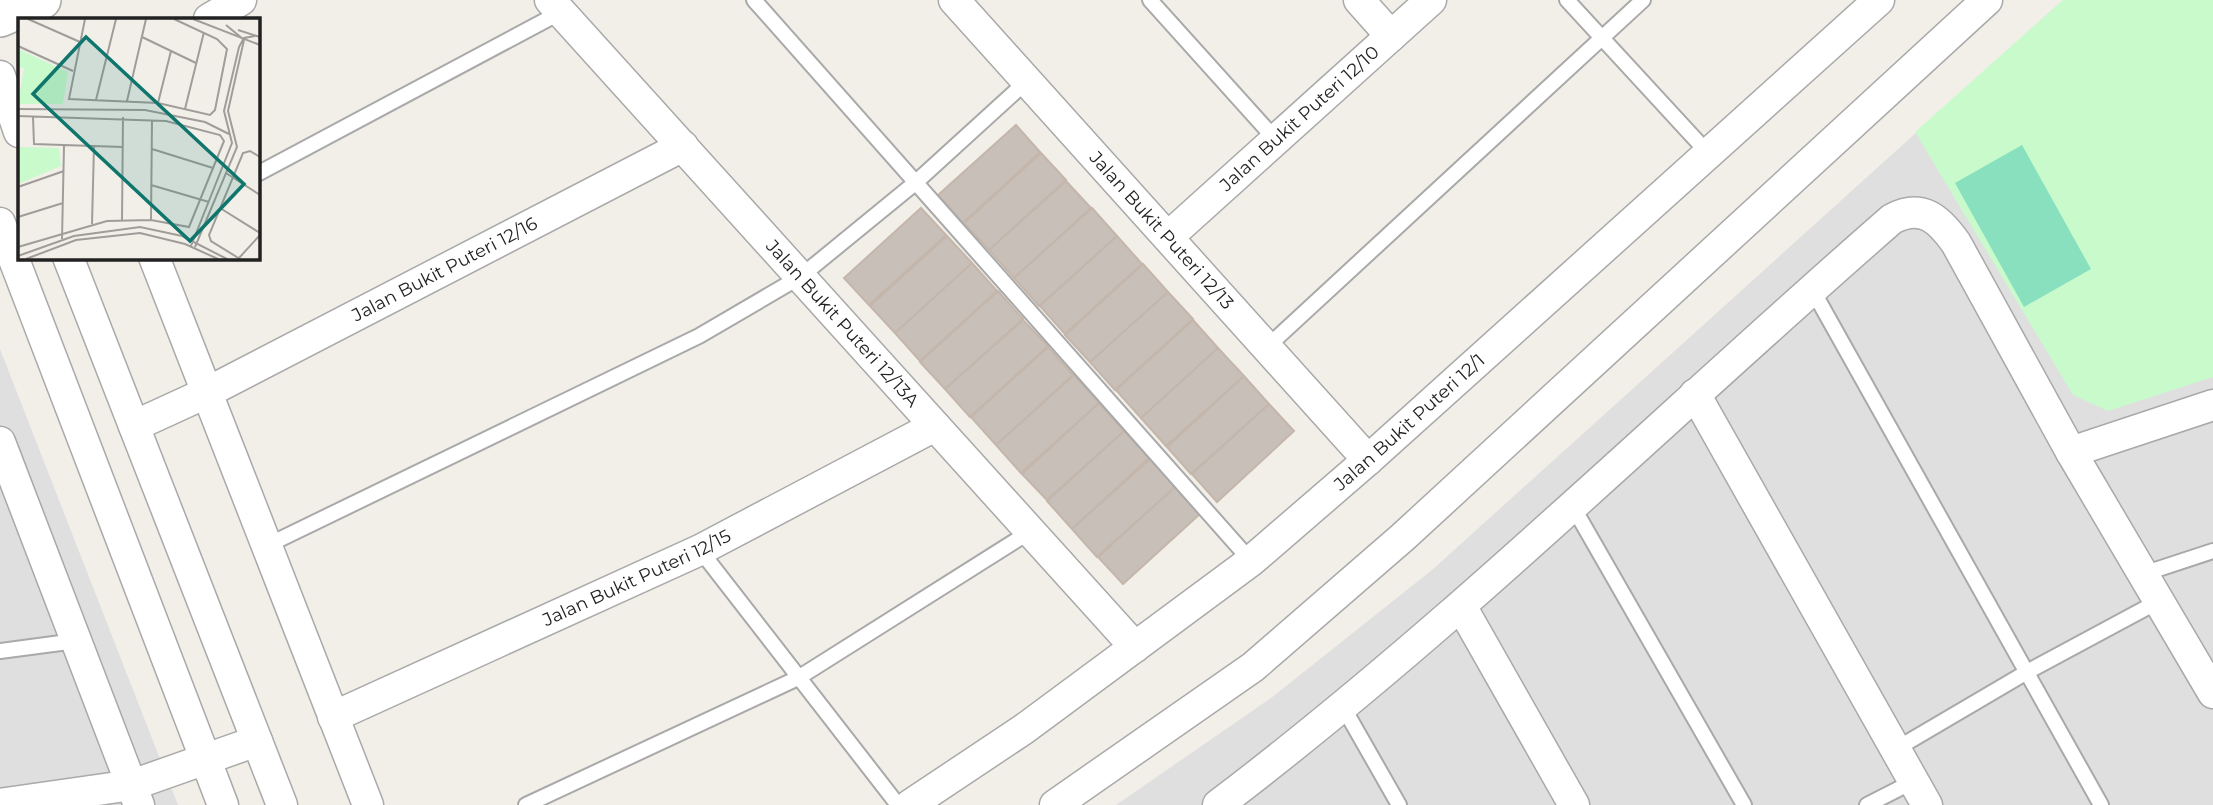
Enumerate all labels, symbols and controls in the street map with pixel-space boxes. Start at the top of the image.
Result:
inset map [18,18,259,259]
street label: Jalan Bukit Puteri 12/10 [1215,41,1384,197]
street label: Jalan Bukit Puteri 12/13 [1084,146,1238,314]
street label: Jalan Bukit Puteri 12/16 [347,212,541,327]
street label: Jalan Bukit Puteri 12/13A [761,234,924,412]
street label: Jalan Bukit Puteri 12/1 [1329,349,1489,496]
street label: Jalan Bukit Puteri 12/15 [538,525,735,632]

